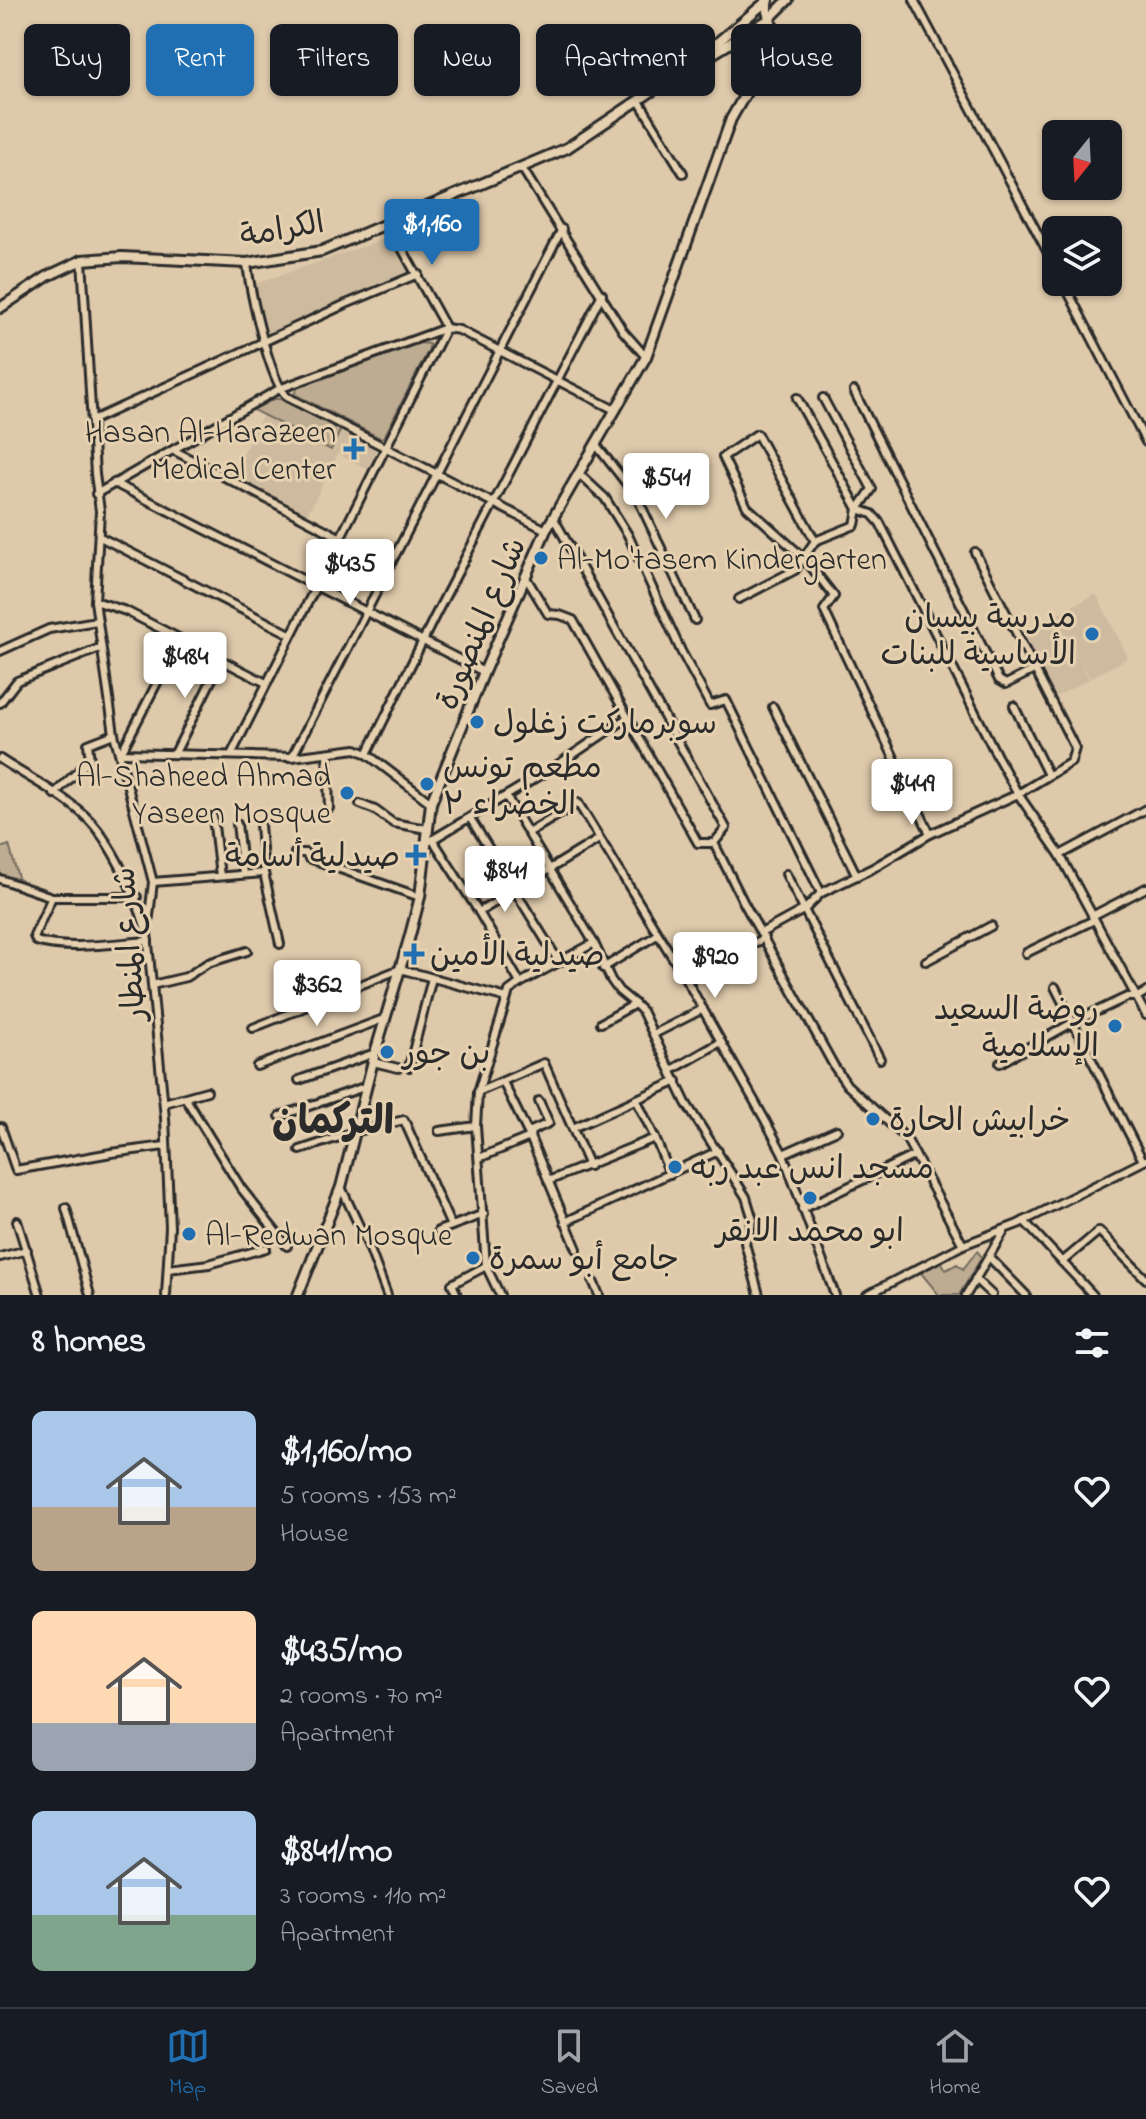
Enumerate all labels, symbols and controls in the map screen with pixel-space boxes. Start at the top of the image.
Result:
chip: Buy [24,24,130,96]
chip: Rent [146,24,254,96]
chip: Filters [270,24,398,96]
chip: New [414,24,520,96]
chip: Apartment [536,24,715,96]
chip: House [731,24,861,96]
north arrow [1042,120,1122,200]
map controls [1042,120,1122,296]
pin: $1,160 [367,199,497,267]
street label: الكرامة [237,201,329,262]
text: $1,160 [402,206,462,244]
button: layers [1042,216,1122,296]
place label: Hasan Al-Harazeen Medical Center [85,411,336,495]
marker: Hasan Al-Harazeen Medical Center [343,438,365,460]
pin: $541 [619,453,713,521]
text: $541 [641,460,691,498]
street label: شارع المنصورة [426,531,541,718]
place label: Al-Mo'tasem Kindergarten [557,538,887,585]
pin: $435 [303,539,397,607]
text: $435 [324,546,376,584]
marker: Al-Mo'tasem Kindergarten [532,549,550,567]
place label: مدرسة بيسان الأساسية للبنات [881,596,1076,680]
marker: مدرسة بيسان الأساسية للبنات [1083,625,1101,643]
pin: $484 [138,632,232,700]
text: $484 [162,639,208,677]
place label: سوبرماركت زغلول [493,702,717,749]
marker: سوبرماركت زغلول [468,713,486,731]
place label: مطعم تونس الخضراء ٣ [443,746,602,830]
place label: Al-Shaheed Ahmad Yaseen Mosque [76,755,332,839]
pin: $449 [865,759,959,827]
text: $449 [890,766,934,804]
marker: مطعم تونس الخضراء ٣ [418,775,436,793]
marker: Al-Shaheed Ahmad Yaseen Mosque [338,784,356,802]
place label: صيدلية أسامة [225,835,400,882]
marker: صيدلية أسامة [407,846,425,864]
pin: $841 [458,846,552,914]
text: $841 [483,853,527,891]
street label: شارع المنطار [103,865,161,1025]
pin: $920 [668,932,762,1000]
place label: صيدلية الأمين [430,933,605,981]
text: $920 [691,939,739,977]
marker: صيدلية الأمين [405,945,423,963]
pin: $362 [270,960,364,1028]
text: $362 [292,967,342,1005]
place label: روضة السعيد الإسلامية [934,988,1099,1072]
marker: روضة السعيد الإسلامية [1106,1017,1124,1035]
place label: بن جور [400,1032,490,1079]
marker: بن جور [378,1043,396,1061]
district label: التركمان [272,1094,394,1153]
place label: خرابيش الحارة [889,1099,1070,1146]
marker: خرابيش الحارة [864,1110,882,1128]
place label: مسجد انس عبد ربه [691,1147,934,1194]
marker: مسجد انس عبد ربه [666,1158,684,1176]
marker: ابو محمد الانقر [801,1189,819,1207]
place label: ابو محمد الانقر [713,1210,904,1257]
place label: Al-Redwan Mosque [205,1214,453,1261]
marker: Al-Redwan Mosque [180,1225,198,1243]
place label: جامع أبو سمرة [489,1238,679,1285]
marker: جامع أبو سمرة [464,1249,482,1267]
text: 8 homes [32,1318,146,1368]
icon: filters [1070,1321,1114,1365]
text: $1,160/mo [280,1428,412,1478]
icon: home [96,1443,192,1539]
icon: heart [1070,1469,1114,1513]
text: 5 rooms · 153 m² [280,1478,457,1516]
text: House [280,1516,348,1554]
text: $435/mo [280,1628,403,1678]
icon: home [96,1643,192,1739]
icon: heart [1070,1669,1114,1713]
text: 2 rooms · 70 m² [280,1678,443,1716]
text: Apartment [280,1716,394,1754]
text: $841/mo [280,1828,393,1878]
icon: home [96,1843,192,1939]
icon: heart [1070,1869,1114,1913]
text: 3 rooms · 110 m² [280,1878,446,1916]
text: Apartment [280,1916,394,1954]
tab: Map [166,2024,210,2104]
tab: Saved [541,2024,598,2104]
tab: Home [929,2024,980,2104]

